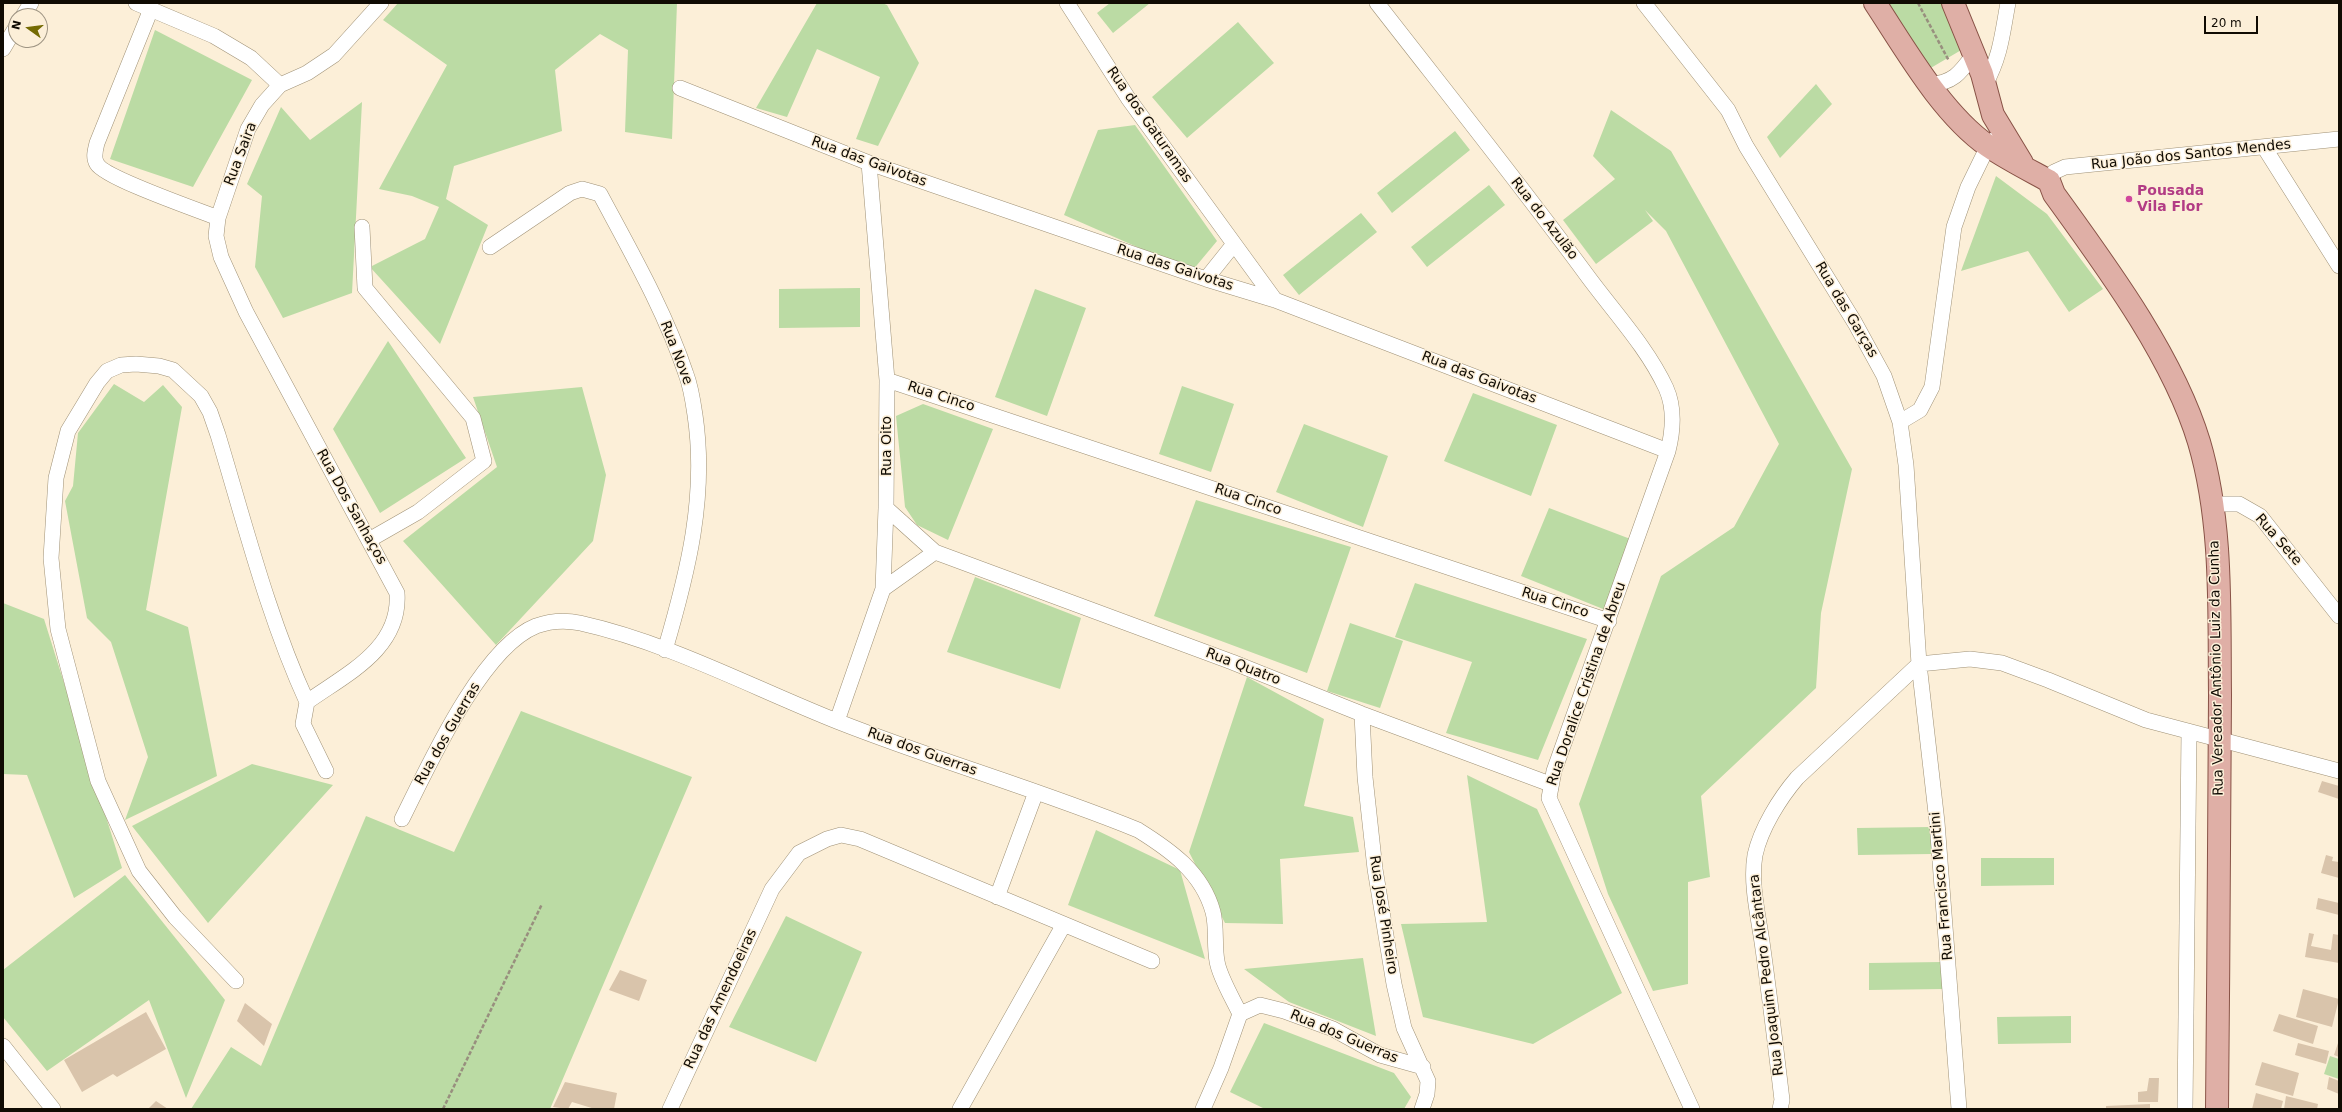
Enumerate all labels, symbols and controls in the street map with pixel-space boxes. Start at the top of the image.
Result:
north arrow [8,8,48,48]
scale bar [2206,8,2260,34]
text: 20 m [2211,16,2242,30]
text: N [9,19,24,31]
street label: Rua dos Gaturamas [1103,64,1195,186]
street label: Rua Saira [221,120,261,188]
street label: Rua das Gaivotas [809,133,929,191]
street label: Rua João dos Santos Mendes [2090,136,2292,174]
street label: Rua do Azulão [1507,175,1581,263]
place label: Pousada Vila Flor [2137,183,2204,216]
marker: Pousada Vila Flor [2124,194,2134,204]
street label: Rua das Gaivotas [1115,241,1235,295]
street label: Rua das Garças [1811,259,1881,361]
street label: Rua Nove [656,319,696,387]
street label: Rua das Gaivotas [1419,348,1539,408]
street label: Rua Cinco [905,378,977,416]
street label: Rua Oito [879,416,895,476]
street label: Rua Dos Sanhaços [312,446,390,568]
street label: Rua Cinco [1212,481,1284,519]
street label: Rua Sete [2251,511,2305,569]
street label: Rua Vereador Antônio Luiz da Cunha [2206,540,2228,796]
street label: Rua Doralice Cristina de Abreu [1544,580,1630,788]
street label: Rua Cinco [1519,584,1591,622]
street label: Rua Quatro [1203,645,1283,689]
street label: Rua dos Guerras [412,680,484,788]
street label: Rua dos Guerras [865,724,979,780]
street label: Rua Francisco Martini [1927,811,1957,961]
street label: Rua José Pinheiro [1365,854,1401,976]
street label: Rua Joaquim Pedro Alcântara [1746,873,1788,1077]
street label: Rua das Amendoeiras [681,926,761,1072]
street label: Rua dos Guerras [1287,1007,1401,1067]

